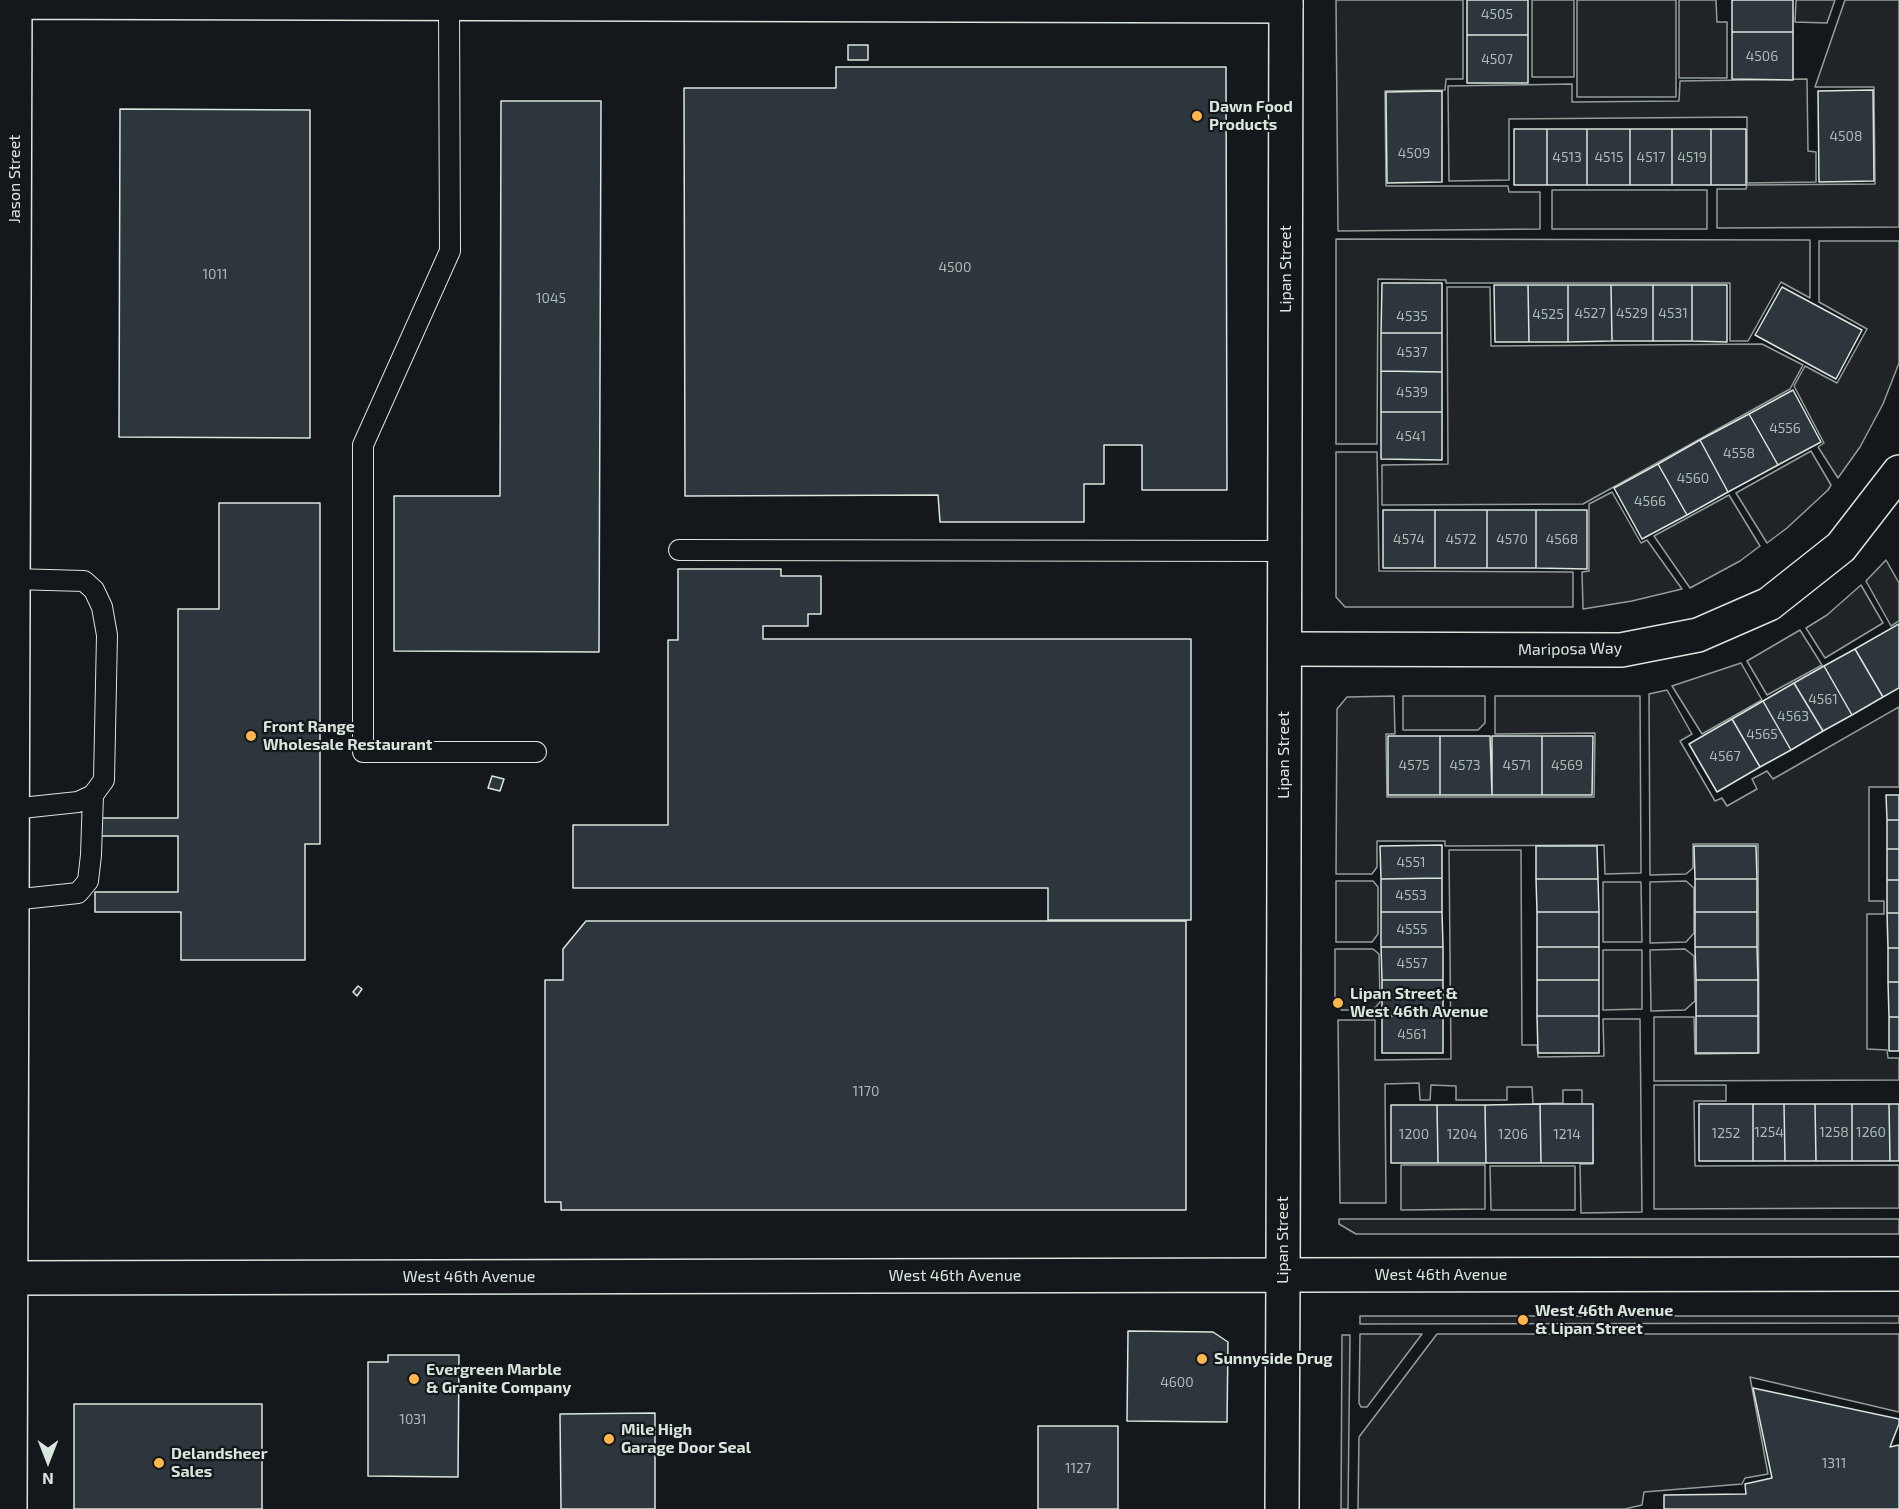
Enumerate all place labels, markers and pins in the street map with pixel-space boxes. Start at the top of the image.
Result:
place label: Dawn Food Products [1209,97,1293,135]
marker: Dawn Food Products [1190,109,1204,123]
place label: Front Range Wholesale Restaurant [263,717,432,755]
marker: Front Range Wholesale Restaurant [244,729,258,743]
place label: Lipan Street & West 46th Avenue [1350,984,1488,1022]
marker: Lipan Street & West 46th Avenue [1331,996,1345,1010]
place label: West 46th Avenue & Lipan Street [1535,1301,1673,1339]
marker: West 46th Avenue & Lipan Street [1516,1313,1530,1327]
place label: Sunnyside Drug [1214,1349,1333,1369]
marker: Sunnyside Drug [1195,1352,1209,1366]
place label: Evergreen Marble & Granite Company [426,1360,571,1398]
marker: Evergreen Marble & Granite Company [407,1372,421,1386]
place label: Mile High Garage Door Seal [621,1420,751,1458]
marker: Mile High Garage Door Seal [602,1432,616,1446]
place label: Delandsheer Sales [171,1444,267,1482]
marker: Delandsheer Sales [152,1456,166,1470]

